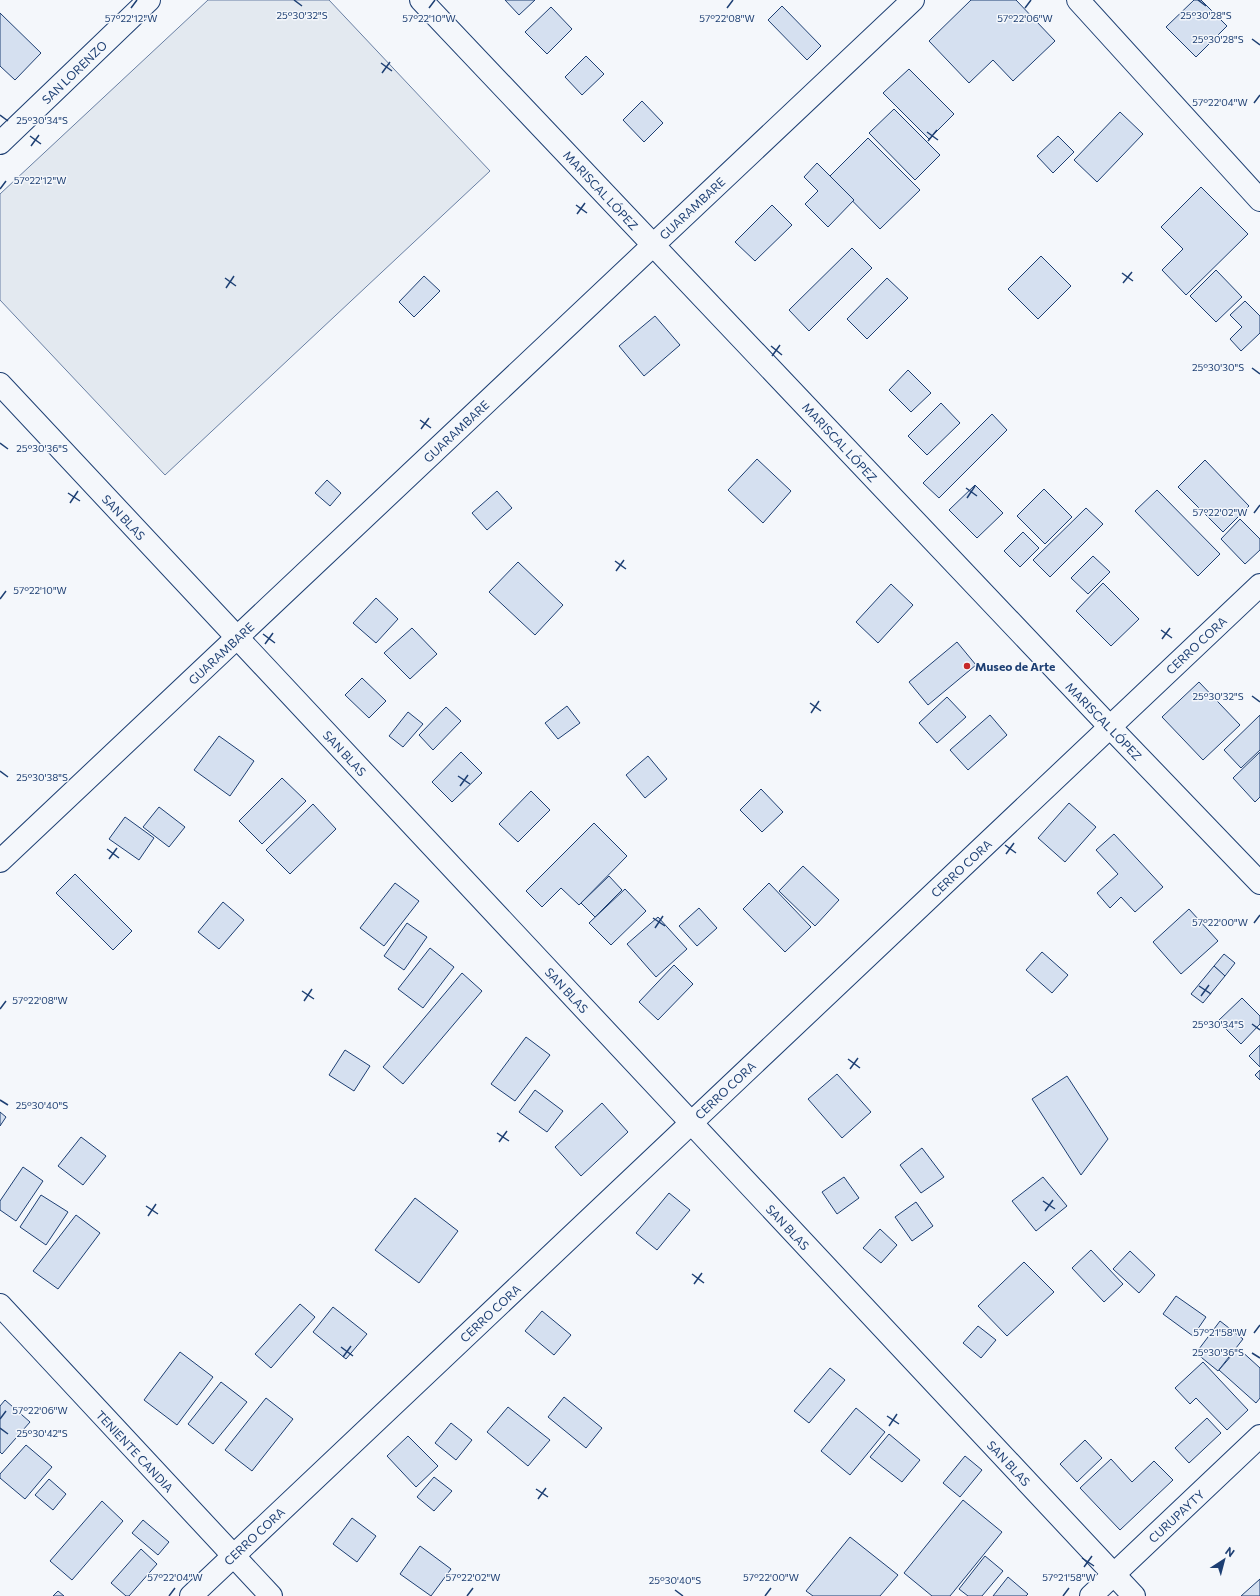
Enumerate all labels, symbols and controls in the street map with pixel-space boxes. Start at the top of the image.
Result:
text: 25°30'32"S [276,9,328,21]
text: 25°30'28"S [1180,9,1232,21]
text: 57°22'12"W [105,12,157,24]
text: 57°22'10"W [402,12,456,24]
text: 57°22'08"W [699,12,755,24]
text: 57°22'06"W [997,12,1053,24]
text: 25°30'28"S [1192,33,1244,45]
street label: SAN LORENZO [39,37,110,107]
text: 57°22'04"W [1192,96,1248,108]
text: 25°30'34"S [16,114,68,126]
street label: MARISCAL LÓPEZ [561,148,641,232]
text: 57°22'12"W [14,174,66,186]
street label: GUARAMBARE [656,174,728,242]
text: 25°30'30"S [1192,361,1244,373]
street label: GUARAMBARE [420,397,492,465]
street label: MARISCAL LÓPEZ [800,400,880,484]
text: 25°30'36"S [16,442,68,454]
street label: SAN BLAS [100,492,148,542]
text: 57°22'02"W [1193,506,1247,518]
text: 57°22'10"W [13,584,67,596]
street label: CERRO CORA [1163,613,1229,677]
street label: GUARAMBARE [185,619,257,687]
place label: Museo de Arte [975,659,1055,673]
marker: Museo de Arte [962,661,972,671]
street label: MARISCAL LÓPEZ [1063,679,1145,763]
text: 25°30'32"S [1192,690,1244,702]
street label: SAN BLAS [321,728,369,778]
text: 25°30'38"S [16,771,68,783]
street label: CERRO CORA [928,836,994,900]
text: 57°22'00"W [1192,916,1248,928]
street label: SAN BLAS [543,965,591,1015]
text: 57°22'08"W [12,994,68,1006]
text: 25°30'34"S [1192,1018,1244,1030]
street label: CERRO CORA [692,1058,758,1122]
text: 25°30'40"S [16,1099,68,1111]
street label: SAN BLAS [764,1202,812,1252]
street label: CERRO CORA [457,1281,523,1345]
text: 57°21'58"W [1193,1326,1247,1338]
text: 25°30'36"S [1192,1346,1244,1358]
text: 57°22'06"W [12,1404,68,1416]
street label: TENIENTE CANDIA [94,1407,176,1495]
text: 25°30'42"S [16,1427,68,1439]
street label: SAN BLAS [985,1438,1033,1488]
street label: CURUPAYTY [1145,1487,1207,1545]
street label: CERRO CORA [221,1504,287,1568]
north arrow [1204,1540,1244,1580]
text: N [1223,1544,1237,1559]
text: 57°22'04"W [147,1571,203,1583]
text: 57°22'02"W [446,1571,500,1583]
text: 57°22'00"W [743,1571,799,1583]
text: 57°21'58"W [1042,1571,1096,1583]
text: 25°30'40"S [649,1574,701,1586]

